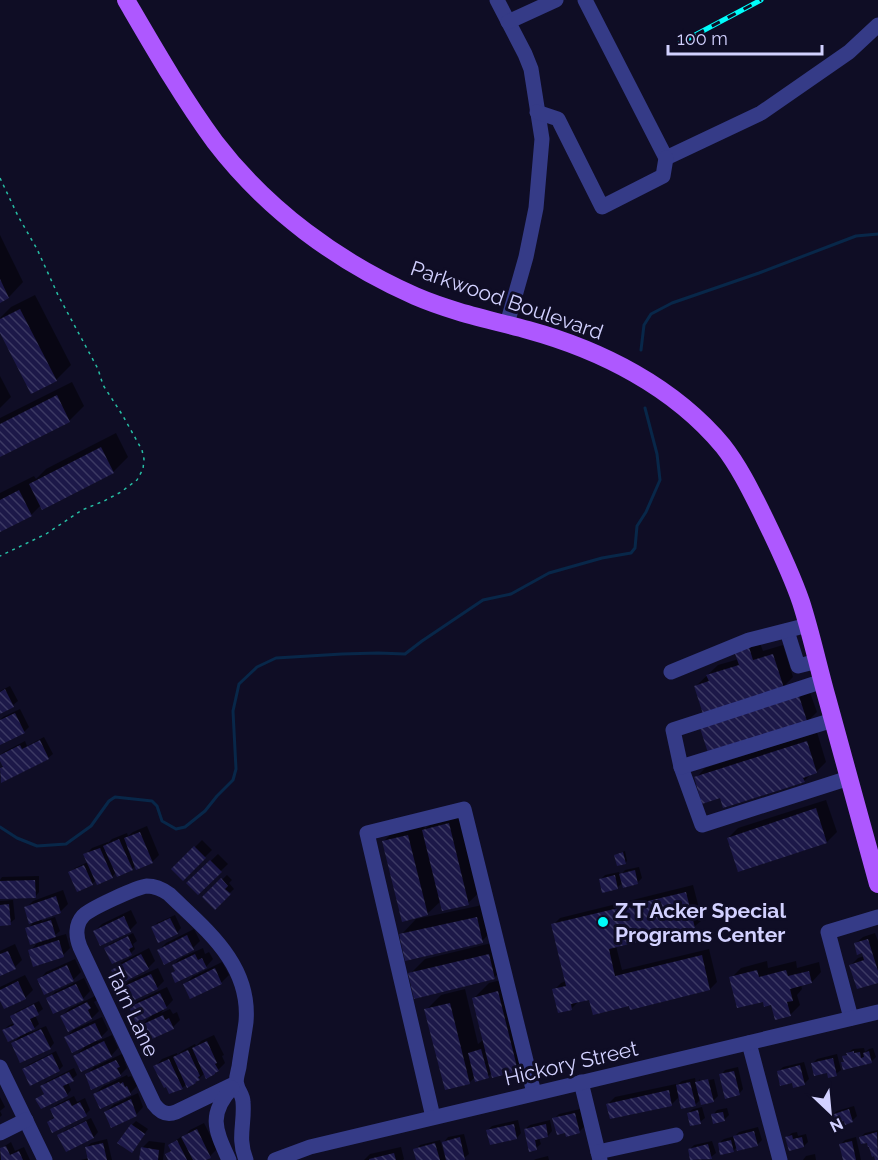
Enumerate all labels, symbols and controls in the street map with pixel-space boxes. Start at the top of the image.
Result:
scale bar [668,18,822,56]
text: 100 m [677,28,728,49]
street label: Parkwood Boulevard [407,255,607,345]
place label: Z T Acker Special Programs Center [615,898,786,947]
marker: Z T Acker Special Programs Center [596,915,610,929]
street label: Tarn Lane [102,964,164,1060]
street label: Hickory Street [502,1035,640,1091]
north arrow [800,1082,860,1142]
text: N [827,1114,846,1136]

